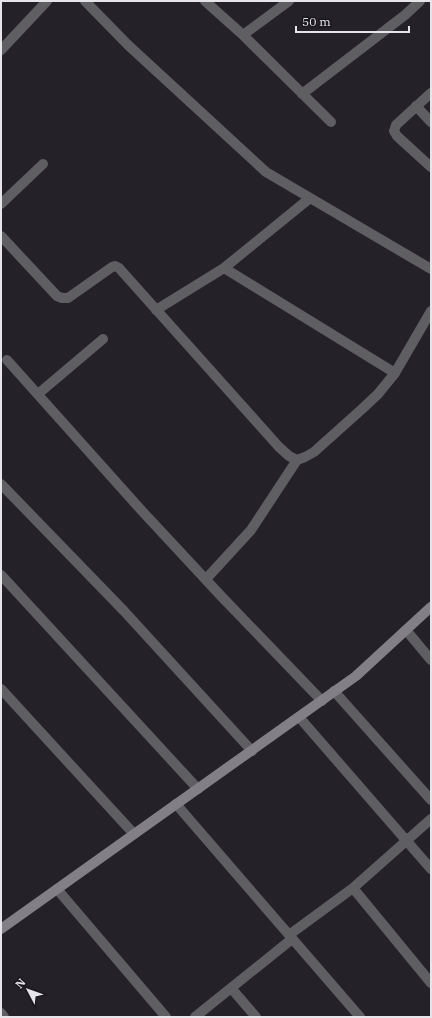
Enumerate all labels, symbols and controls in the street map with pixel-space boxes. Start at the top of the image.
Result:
scale bar [296,8,409,34]
text: 50 m [302,14,331,29]
north arrow [8,970,48,1010]
text: N [12,975,29,991]

